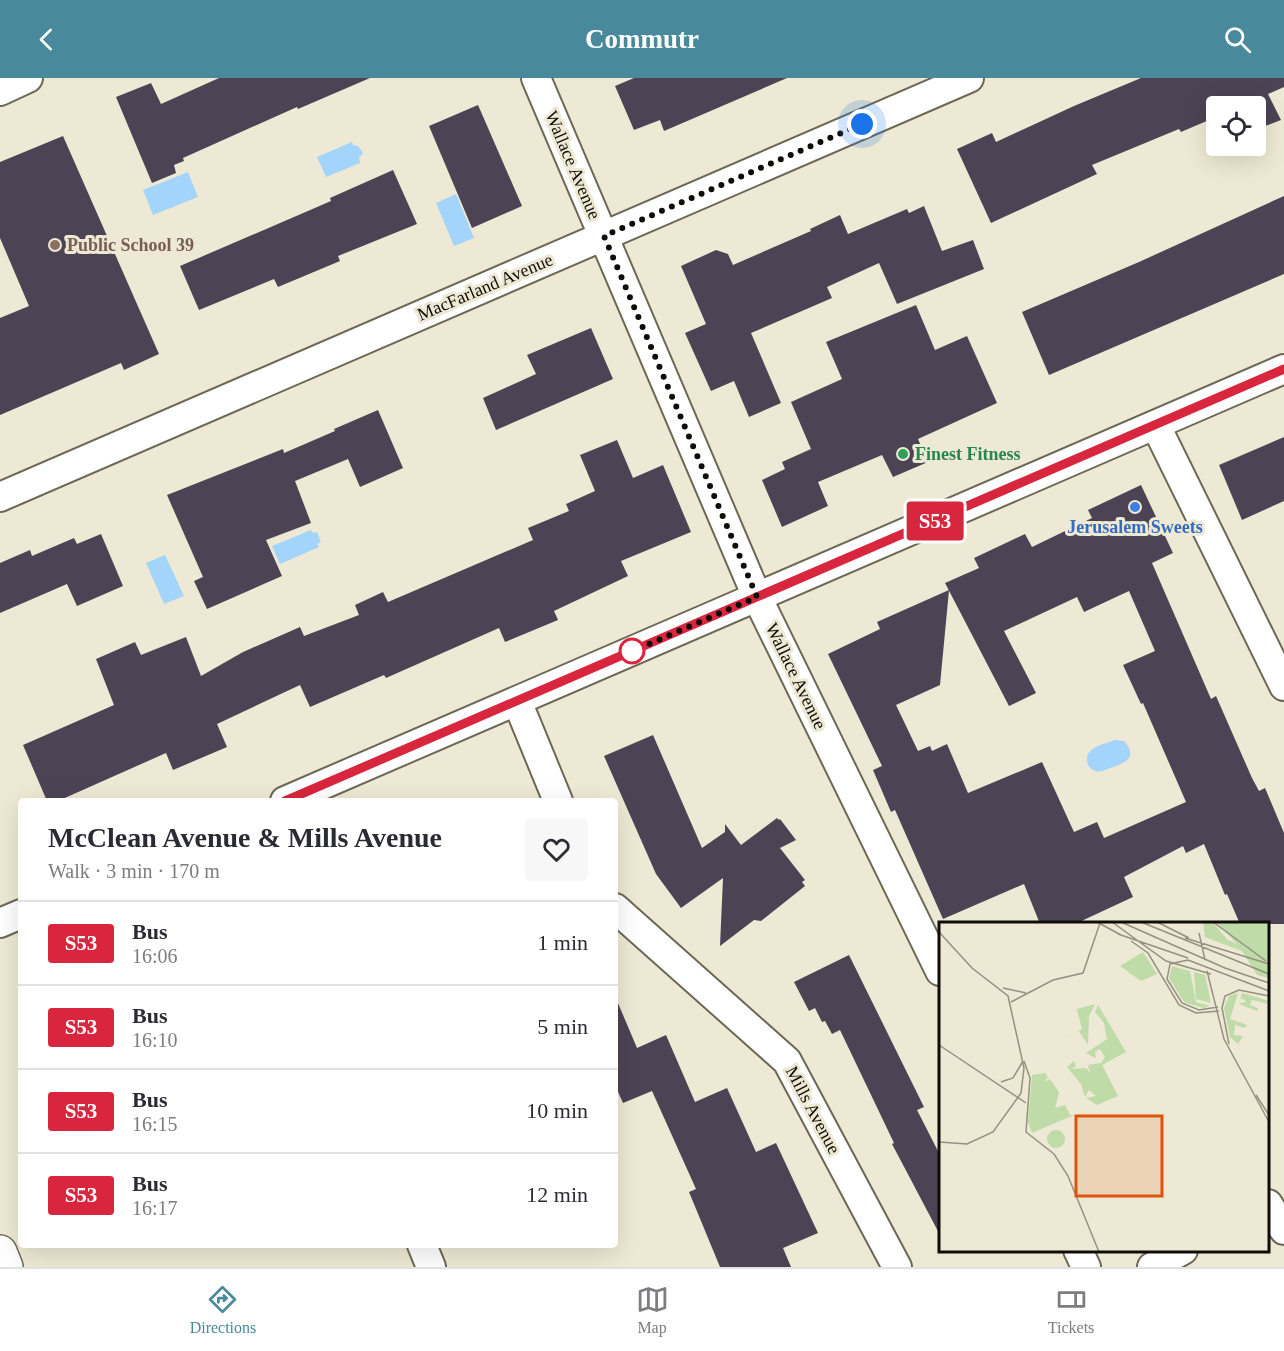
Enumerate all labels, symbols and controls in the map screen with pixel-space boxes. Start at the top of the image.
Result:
icon: back [30,23,63,56]
icon: search [1221,23,1254,56]
text: Commutr [585,24,699,54]
map controls [1206,96,1266,156]
button: locate [1206,96,1266,156]
street label: Wallace Avenue [541,108,605,222]
your location [847,109,877,139]
place label: Public School 39 [67,235,194,255]
marker: Public School 39 [48,238,62,252]
street label: MacFarland Avenue [414,249,556,325]
place label: Finest Fitness [915,444,1021,464]
marker: Finest Fitness [896,447,910,461]
marker: Jerusalem Sweets [1128,500,1142,514]
line badge: S53 [900,502,970,540]
text: S53 [919,509,951,533]
place label: Jerusalem Sweets [1067,517,1203,537]
street label: Wallace Avenue [762,620,830,732]
unlabelled marker [619,638,645,664]
button: heart [525,818,588,881]
text: McClean Avenue & Mills Avenue [48,822,442,853]
text: Walk · 3 min · 170 m [48,860,220,882]
text: Bus [132,919,167,944]
inset map [939,922,1269,1252]
text: 1 min [537,930,588,955]
text: S53 [65,931,97,955]
text: 16:06 [132,945,178,967]
text: Bus [132,1003,167,1028]
text: 5 min [537,1014,588,1039]
text: S53 [65,1015,97,1039]
text: 16:10 [132,1029,178,1051]
street label: Mills Avenue [782,1063,844,1157]
text: Bus [132,1087,167,1112]
text: 10 min [526,1098,588,1123]
text: S53 [65,1099,97,1123]
text: 16:15 [132,1113,178,1135]
text: Bus [132,1171,167,1196]
text: 12 min [526,1182,588,1207]
text: S53 [65,1183,97,1207]
text: 16:17 [132,1197,178,1219]
tab: Directions [190,1283,256,1337]
tab: Map [636,1283,669,1337]
tab: Tickets [1048,1283,1094,1337]

